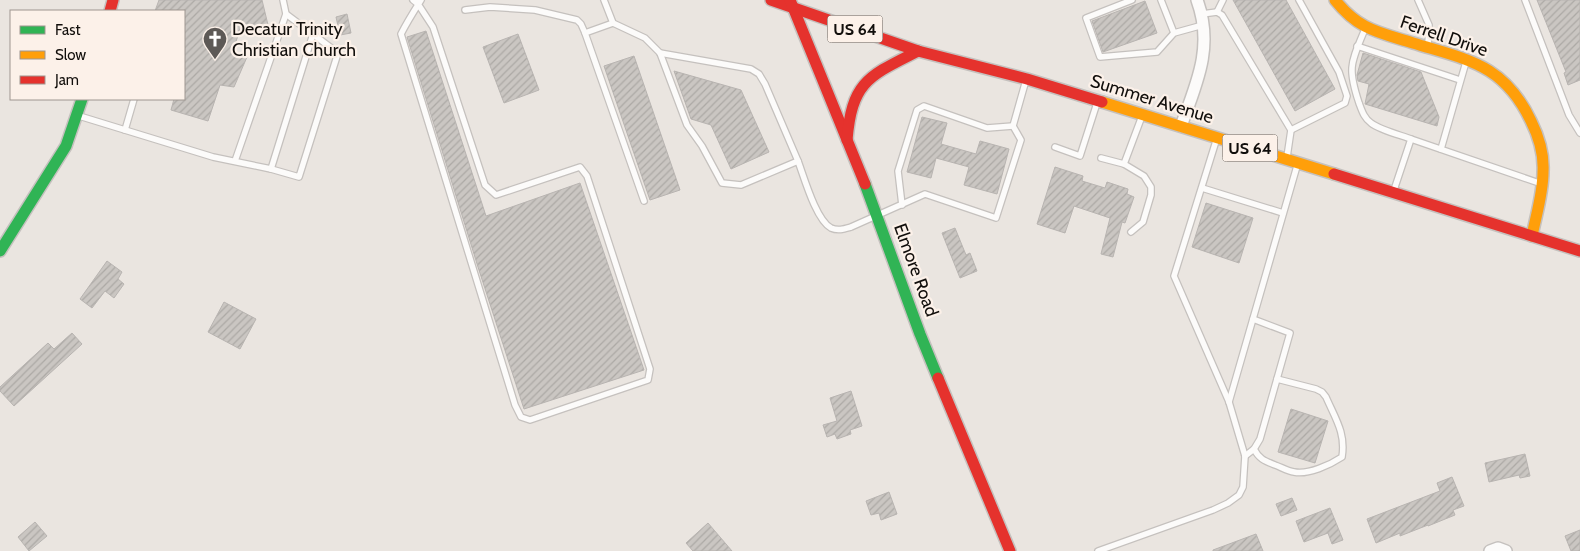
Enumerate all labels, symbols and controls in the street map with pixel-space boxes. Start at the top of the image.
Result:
legend [10,10,185,100]
street label: Ferrell Drive [1397,11,1491,61]
road number: US 64 [828,15,882,42]
place label: Decatur Trinity Christian Church [232,18,356,61]
text: Fast [55,21,80,39]
church icon: Decatur Trinity Christian Church [202,26,228,60]
text: Slow [55,46,86,64]
street label: Summer Avenue [1088,70,1216,128]
text: Jam [54,71,79,89]
road number: US 64 [1222,134,1278,162]
street label: Elmore Road [889,220,943,320]

